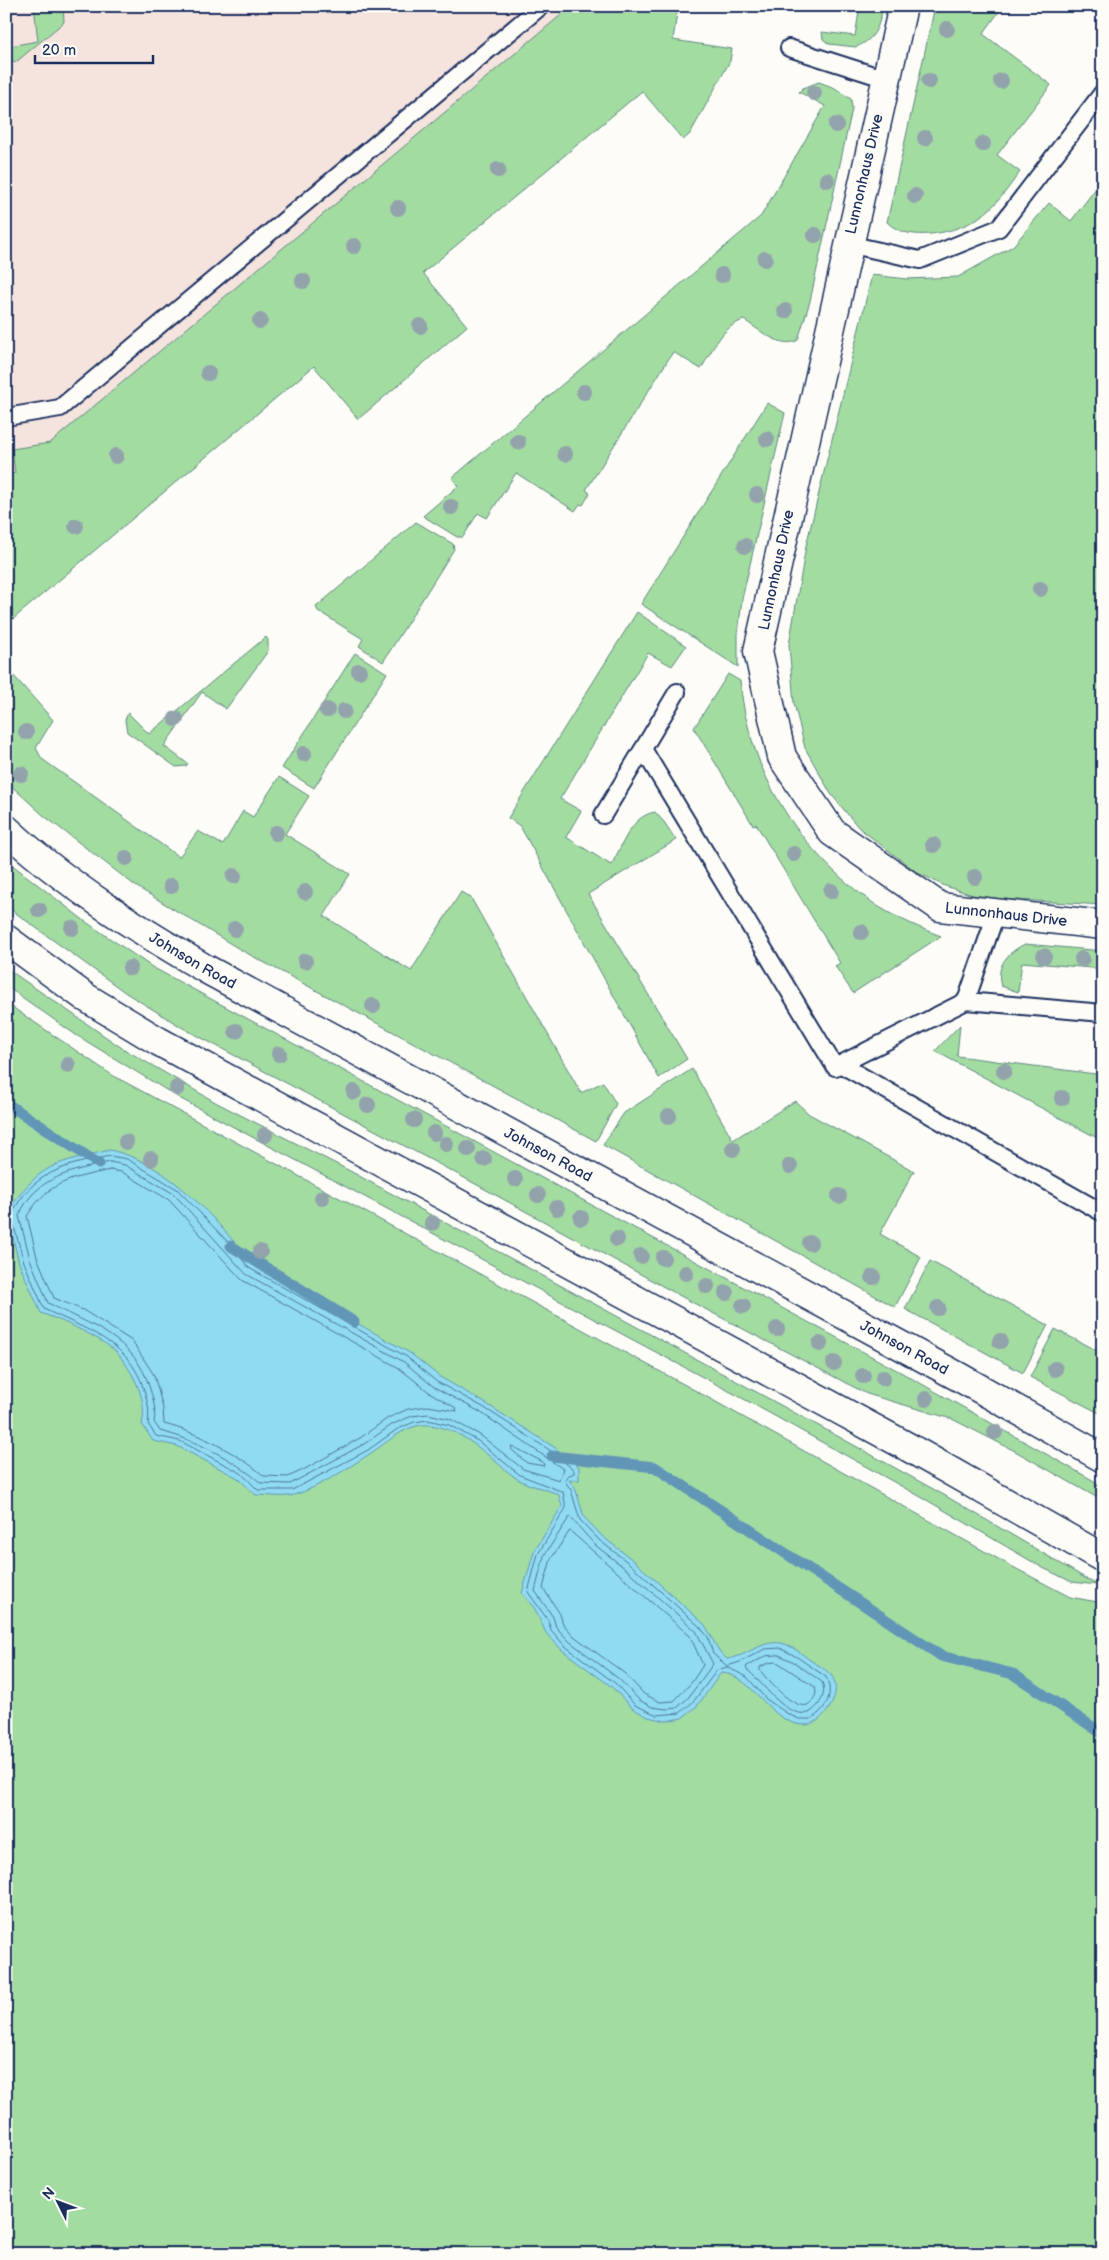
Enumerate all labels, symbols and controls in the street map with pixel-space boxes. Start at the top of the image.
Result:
scale bar [35,32,152,64]
text: 20 m [42,41,76,60]
street label: Lunnonhaus Drive [841,112,888,236]
street label: Lunnonhaus Drive [754,508,799,632]
street label: Lunnonhaus Drive [944,899,1068,931]
street label: Johnson Road [145,928,239,994]
street label: Johnson Road [501,1123,596,1187]
street label: Johnson Road [857,1316,952,1379]
north arrow [32,2178,82,2228]
text: N [39,2184,59,2203]

